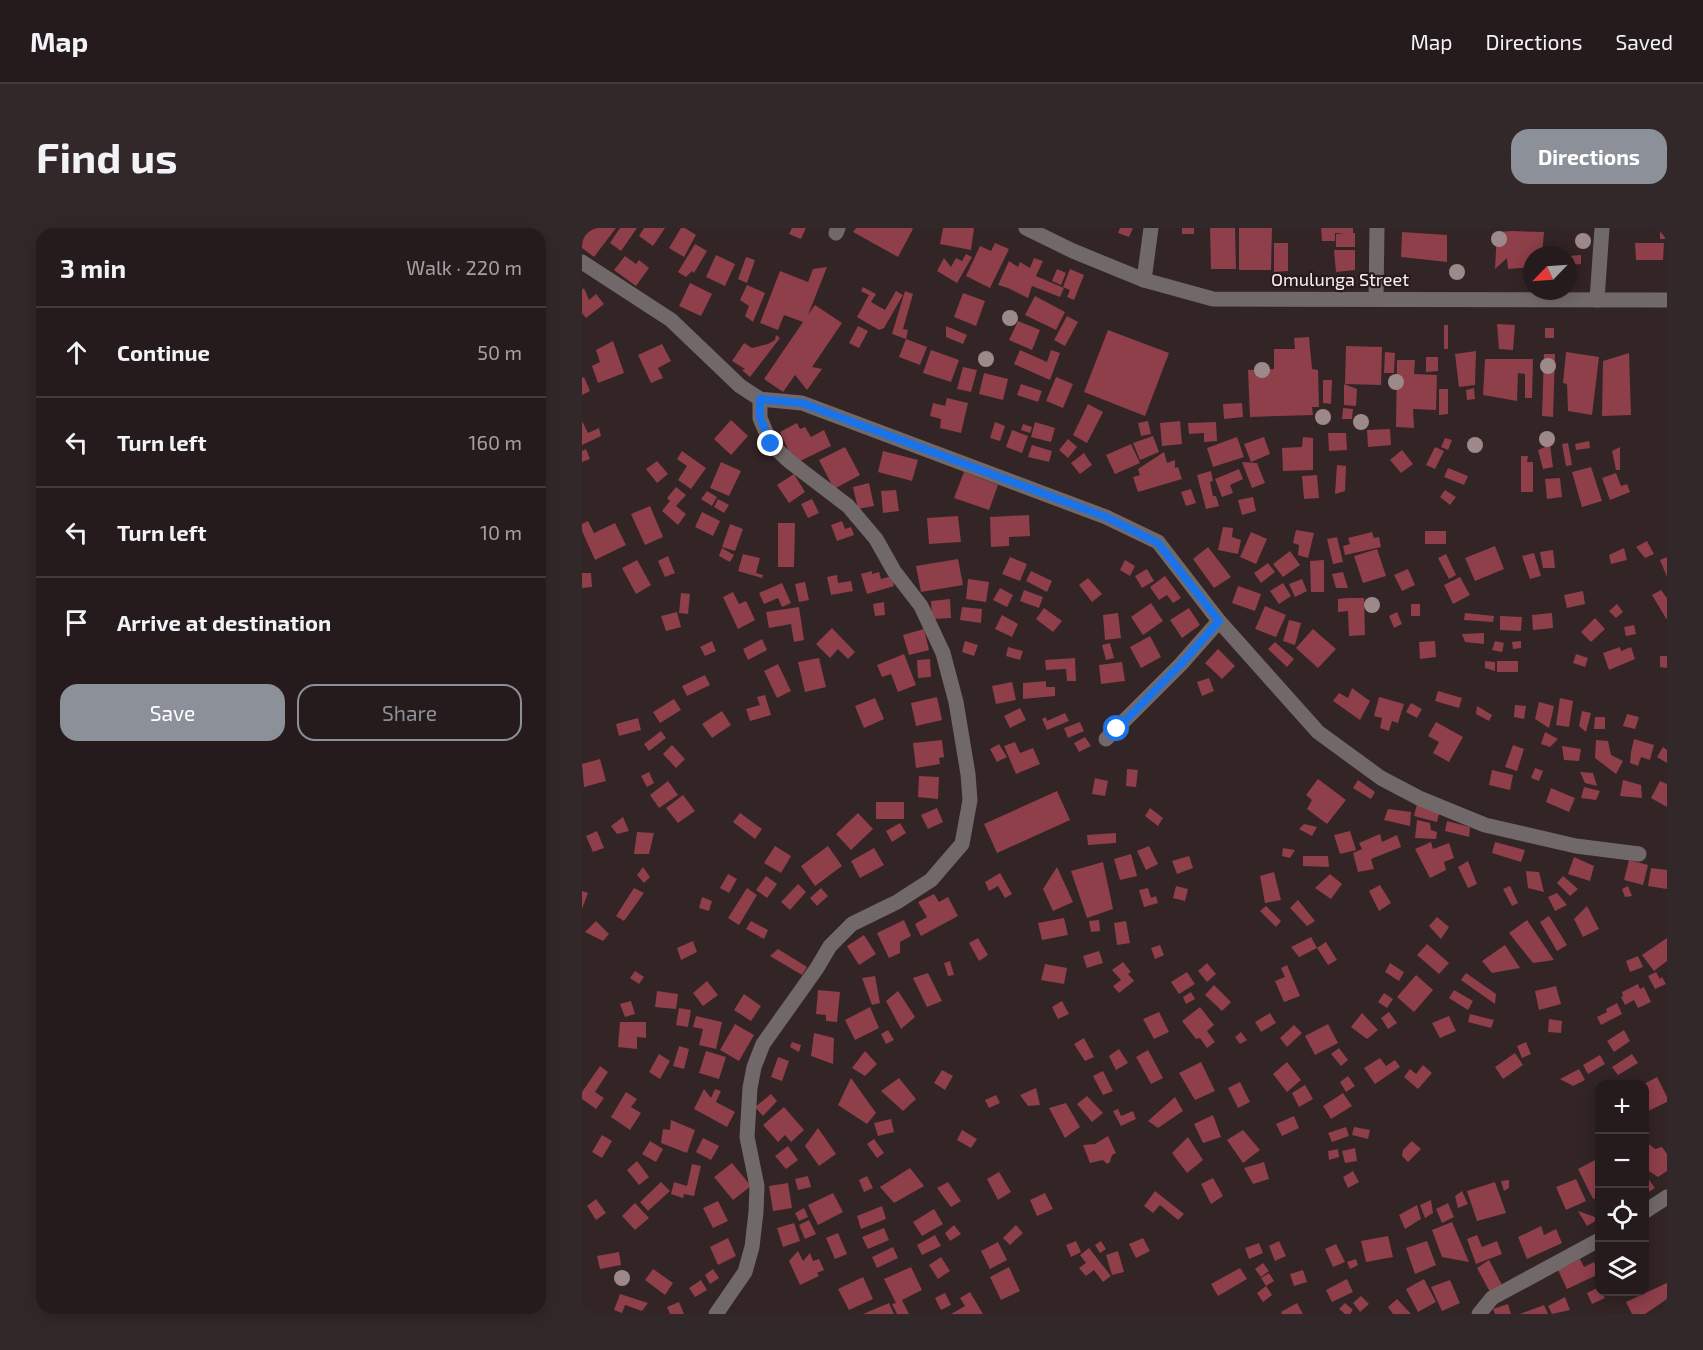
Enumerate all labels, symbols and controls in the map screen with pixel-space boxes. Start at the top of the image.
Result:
text: Map [30,24,88,58]
text: Map [1410,29,1453,54]
text: Directions [1486,29,1582,54]
text: Saved [1615,29,1673,54]
button: Directions [1511,129,1667,184]
text: Find us [36,131,178,181]
north arrow [1523,246,1577,300]
text: 3 min [60,252,126,283]
text: Walk · 220 m [406,255,522,279]
street label: Omulunga Street [1271,268,1409,290]
icon: ahead [60,336,93,369]
text: Continue [117,339,210,365]
text: 50 m [477,340,522,364]
icon: left [60,426,93,459]
text: Turn left [117,429,206,455]
text: 160 m [469,430,522,454]
route end [757,430,783,456]
icon: left [60,516,93,549]
text: Turn left [117,519,206,545]
text: 10 m [480,520,522,544]
icon: arrive [60,606,93,639]
text: Arrive at destination [117,609,331,635]
button: Save [60,684,285,741]
button: Share [297,684,522,741]
route start [1103,715,1129,741]
map controls [1595,1080,1649,1296]
button: + [1595,1080,1649,1134]
button: − [1595,1134,1649,1188]
button: locate [1595,1188,1649,1242]
button: layers [1595,1242,1649,1296]

